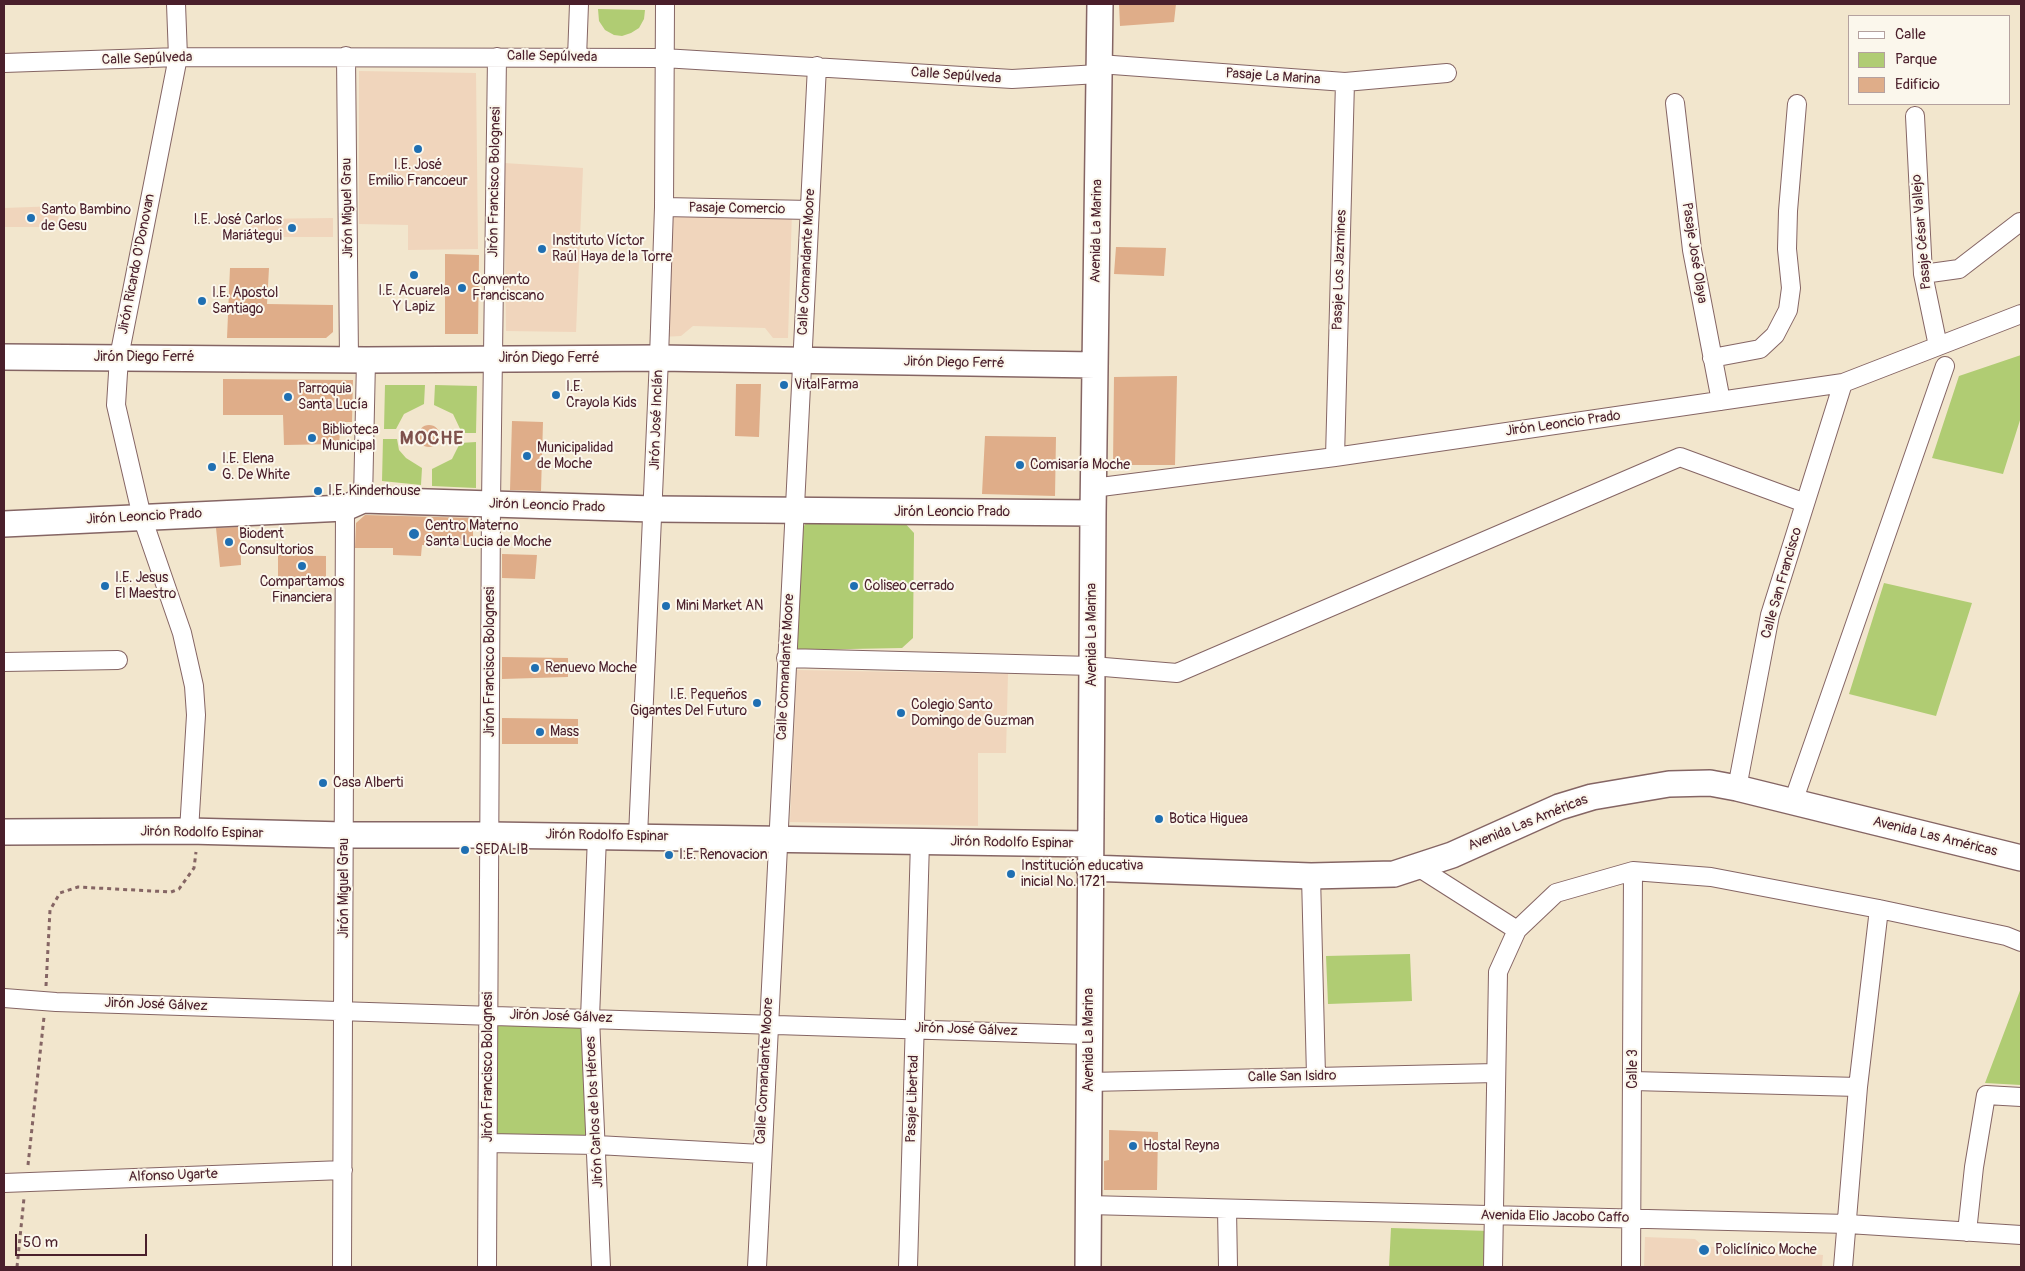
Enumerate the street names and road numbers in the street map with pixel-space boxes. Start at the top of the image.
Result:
street label: Calle Sepúlveda [507,48,597,66]
street label: Calle Sepúlveda [101,49,193,69]
street label: Calle Sepúlveda [910,64,1002,88]
street label: Pasaje La Marina [1225,65,1321,89]
street label: Jirón Francisco Bolognesi [485,107,505,257]
street label: Jirón Miguel Grau [339,158,357,258]
street label: Pasaje César Vallejo [1909,174,1935,290]
street label: Avenida La Marina [1088,179,1106,283]
street label: Calle Comandante Moore [795,188,819,336]
street label: Jirón Ricardo O'Donovan [115,192,159,336]
street label: Pasaje Comercio [688,200,786,218]
street label: Pasaje José Olaya [1678,201,1710,305]
street label: Pasaje Los Jazmines [1329,209,1351,331]
street label: Jirón Diego Ferré [94,349,194,365]
street label: Jirón Diego Ferré [499,350,599,366]
street label: Jirón Diego Ferré [903,354,1005,372]
street label: Jirón José Inclán [647,369,667,471]
street label: Jirón Leoncio Prado [1504,408,1622,440]
street label: Jirón Leoncio Prado [489,496,605,516]
street label: Jirón Leoncio Prado [894,504,1010,520]
street label: Jirón Leoncio Prado [86,506,202,528]
street label: Calle San Francisco [1758,525,1806,641]
street label: Avenida La Marina [1084,583,1100,687]
street label: Jirón Francisco Bolognesi [482,587,498,737]
street label: Calle Comandante Moore [774,593,798,741]
street label: Avenida Las Américas [1466,791,1590,855]
street label: Avenida Las Américas [1871,813,1999,861]
street label: Jirón Rodolfo Espinar [140,824,264,842]
street label: Jirón Rodolfo Espinar [545,827,669,845]
street label: Jirón Rodolfo Espinar [950,834,1074,852]
street label: Jirón Miguel Grau [336,838,352,938]
street label: Avenida La Marina [1081,988,1097,1092]
street label: Jirón Francisco Bolognesi [480,992,496,1142]
street label: Jirón José Gálvez [104,995,208,1015]
street label: Calle Comandante Moore [753,997,777,1145]
street label: Jirón José Gálvez [509,1007,613,1027]
street label: Jirón José Gálvez [914,1020,1018,1040]
street label: Jirón Carlos de los Héroes [583,1036,607,1188]
street label: Calle 3 [1625,1049,1641,1089]
street label: Pasaje Libertad [903,1055,923,1143]
street label: Calle San Isidro [1247,1068,1337,1086]
street label: Alfonso Ugarte [128,1166,218,1186]
street label: Avenida Elio Jacobo Caffo [1480,1207,1630,1227]

